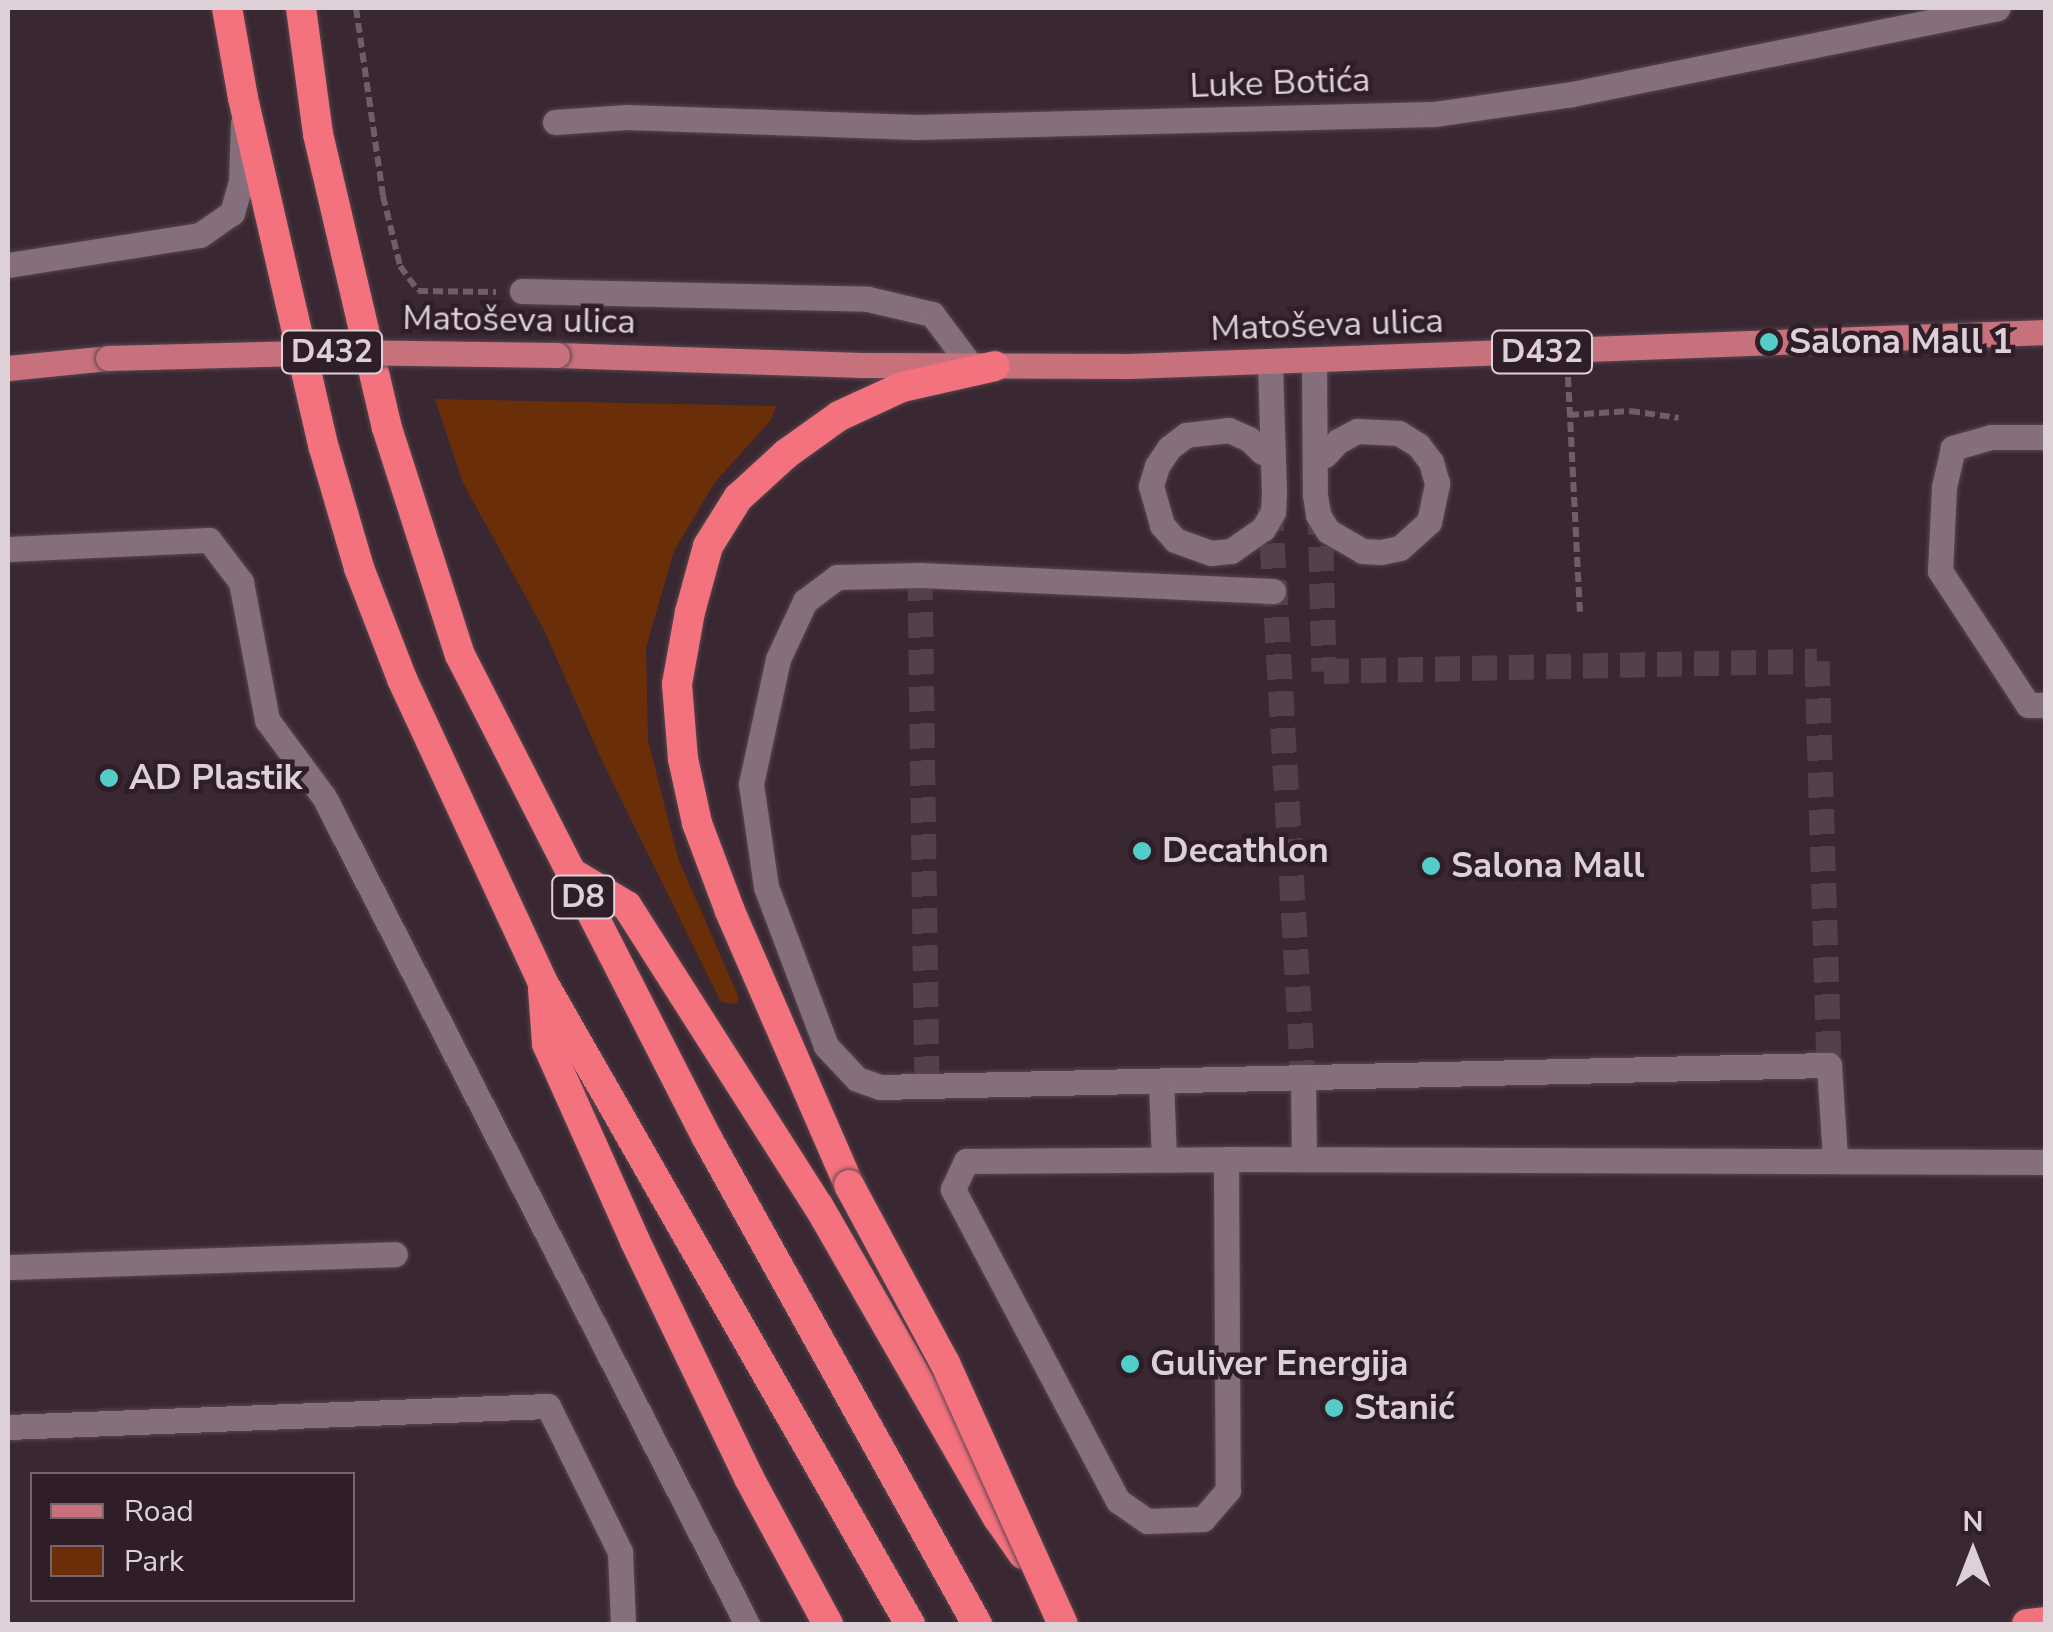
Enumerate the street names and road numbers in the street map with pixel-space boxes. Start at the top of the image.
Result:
street label: Luke Botića [1189,59,1371,107]
street label: Matoševa ulica [402,297,636,343]
street label: Matoševa ulica [1210,300,1444,350]
road number: D432 [280,325,384,379]
road number: D432 [1490,325,1594,379]
road number: D8 [550,870,616,924]

